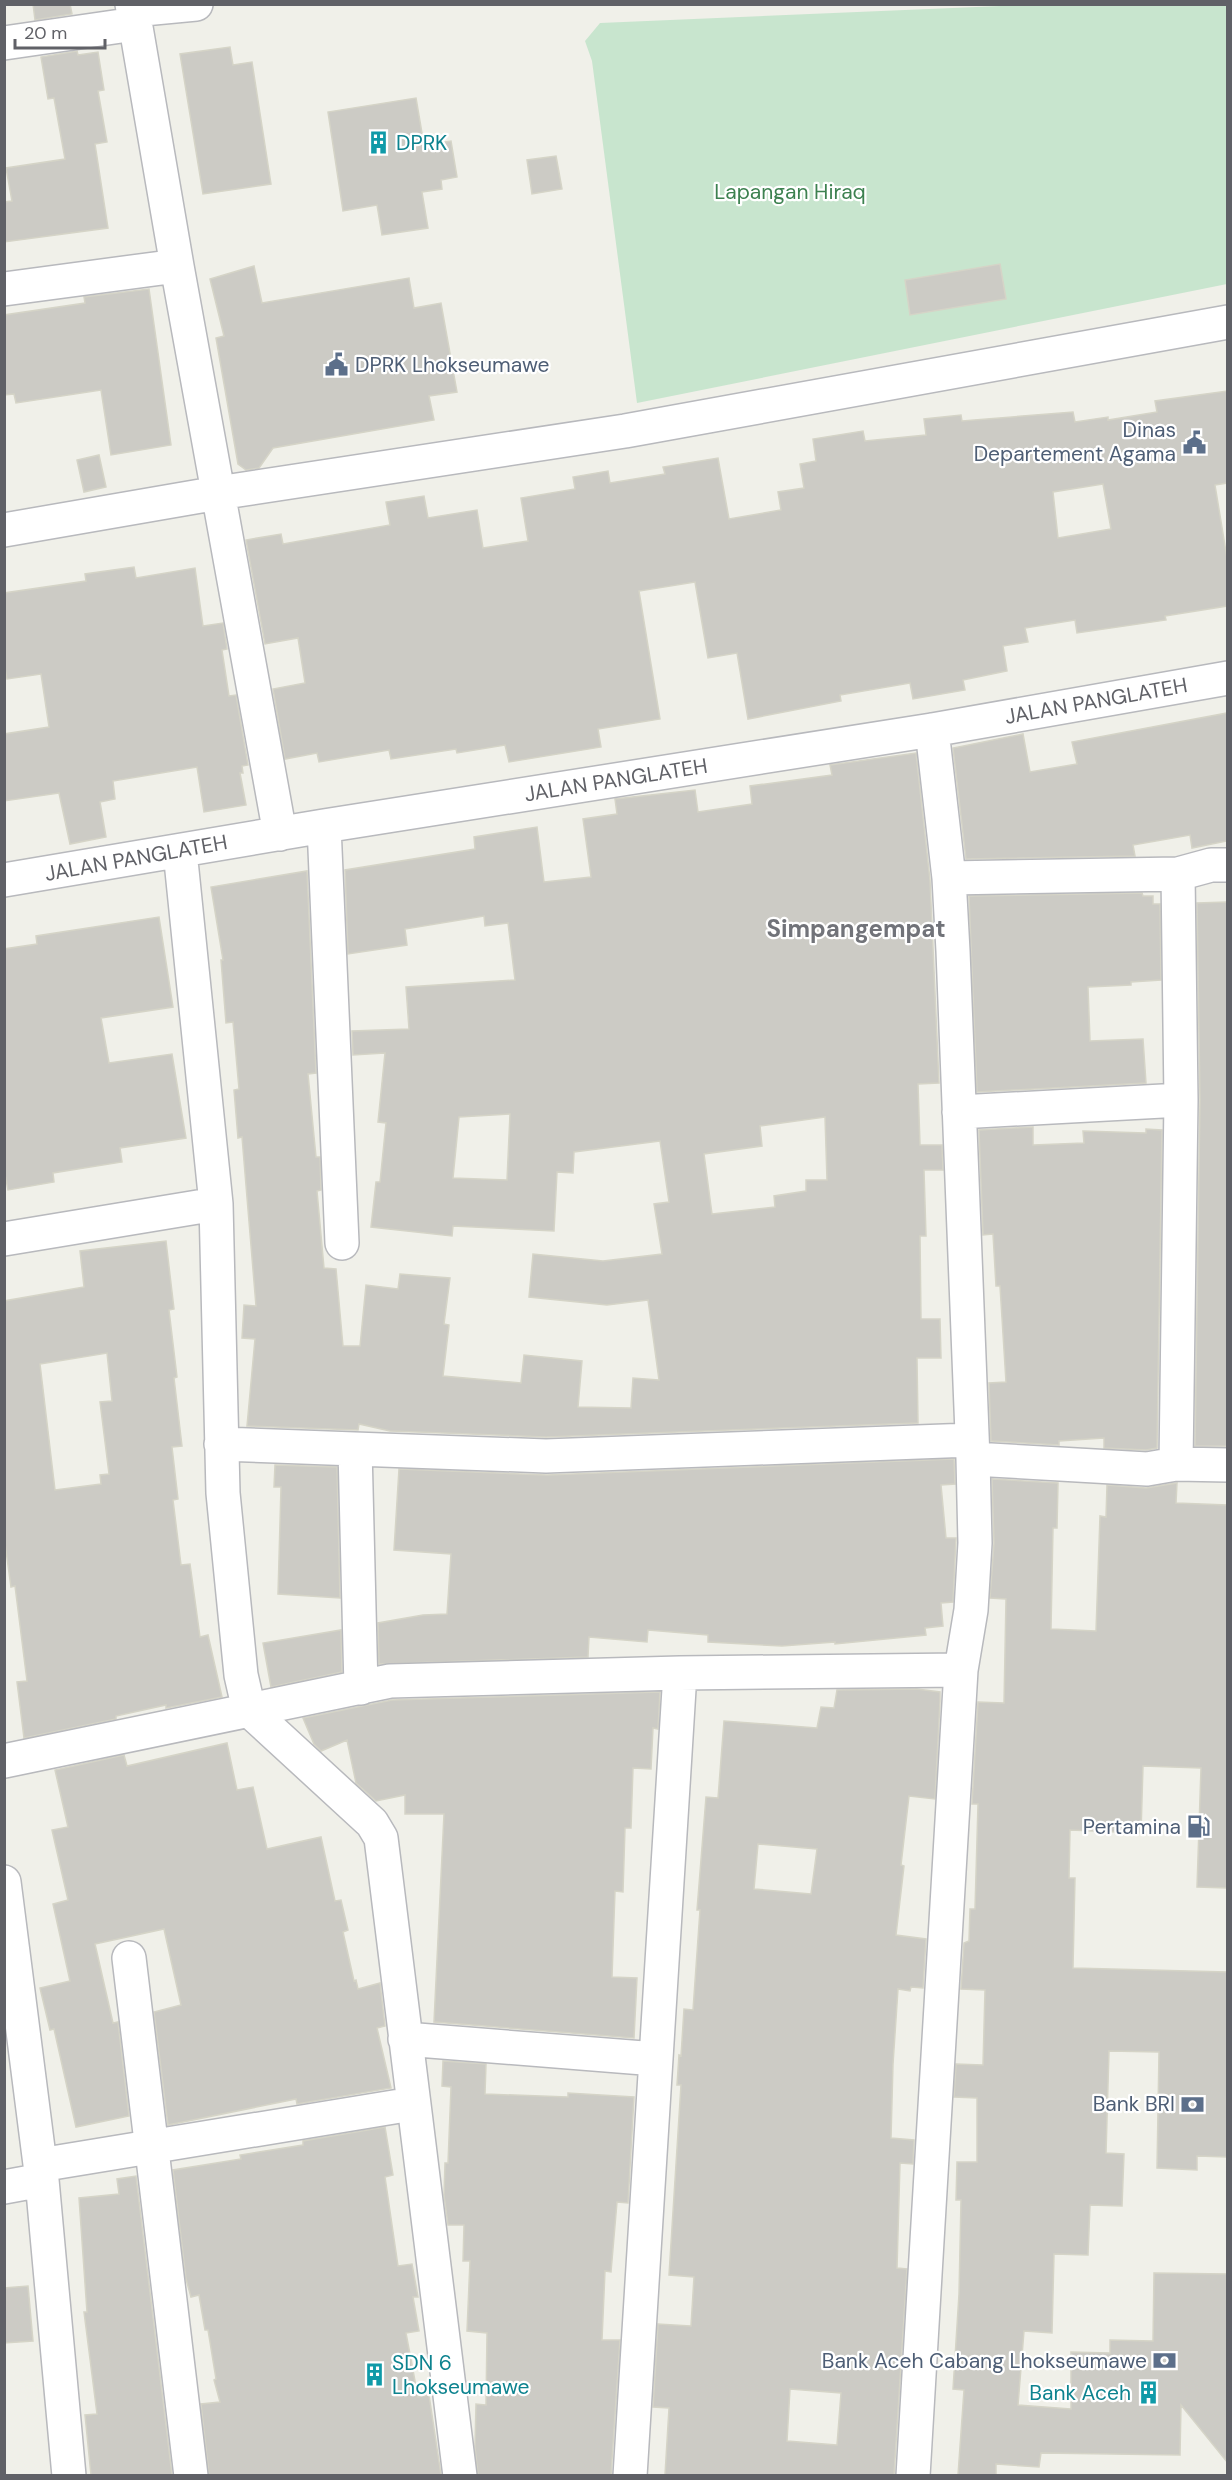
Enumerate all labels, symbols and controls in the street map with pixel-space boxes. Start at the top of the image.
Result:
scale bar [15,12,105,50]
text: 20 m [24,21,67,45]
place label: DPRK [396,129,447,157]
building icon: DPRK [365,130,391,156]
park label: Lapangan Hiraq [714,178,866,206]
place label: DPRK Lhokseumawe [355,351,550,379]
public building icon: DPRK Lhokseumawe [324,352,350,378]
place label: Dinas Departement Agama [974,416,1176,468]
public building icon: Dinas Departement Agama [1181,429,1207,455]
street label: JALAN PANGLATEH [1002,671,1190,731]
street label: JALAN PANGLATEH [522,752,710,808]
street label: JALAN PANGLATEH [42,828,230,888]
district label: Simpangempat [766,913,946,944]
place label: Pertamina [1083,1813,1181,1841]
fuel station icon: Pertamina [1186,1814,1212,1840]
place label: Bank BRI [1093,2090,1175,2118]
bank icon: Bank BRI [1180,2091,1206,2117]
place label: Bank Aceh Cabang Lhokseumawe [822,2347,1147,2375]
bank icon: Bank Aceh Cabang Lhokseumawe [1152,2348,1178,2374]
place label: SDN 6 Lhokseumawe [392,2349,530,2401]
building icon: SDN 6 Lhokseumawe [361,2362,387,2388]
place label: Bank Aceh [1029,2379,1131,2407]
building icon: Bank Aceh [1136,2380,1162,2406]

